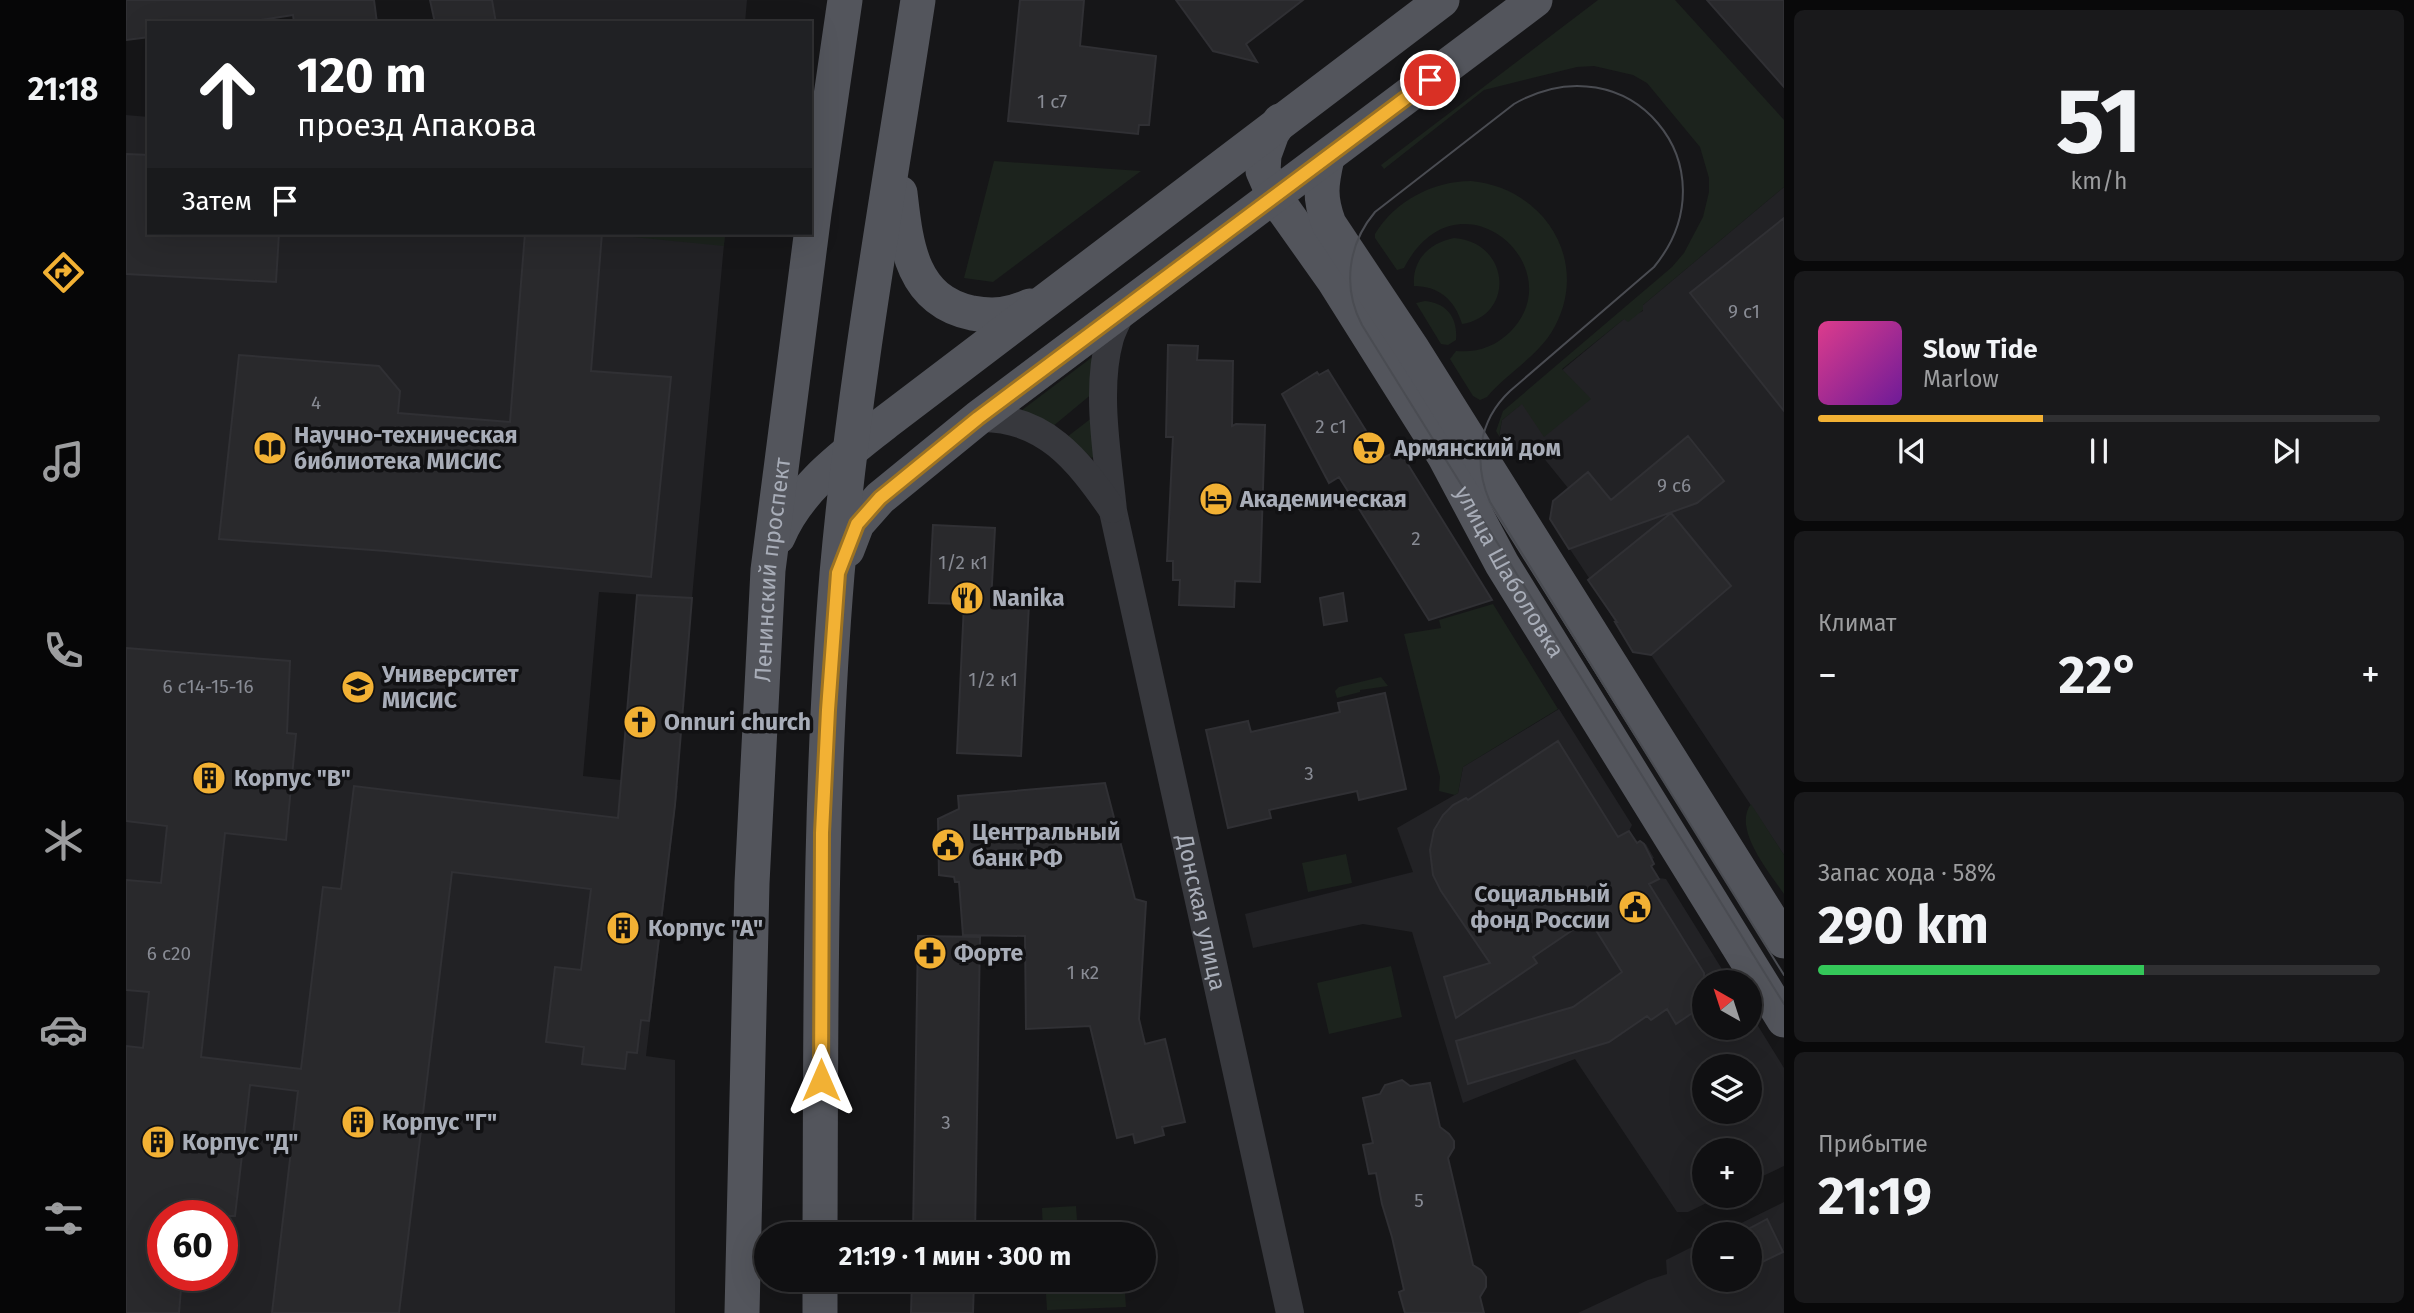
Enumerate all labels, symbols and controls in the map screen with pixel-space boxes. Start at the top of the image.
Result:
text: 120 m [297,46,427,105]
icon: ahead [182,49,273,140]
pin [1400,50,1460,110]
icon: arrive [1411,61,1449,99]
text: 51 [2056,67,2142,176]
text: 21:18 [28,70,98,108]
house number: 1 с7 [1037,90,1067,113]
text: проезд Апакова [297,106,537,144]
text: km/h [2071,167,2127,195]
icon: arrive [266,182,304,220]
text: Затем [182,186,252,217]
icon: directions [39,248,88,297]
house number: 9 с1 [1728,300,1760,323]
text: Slow Tide [1923,334,2038,365]
text: Marlow [1923,365,1999,393]
house number: 4 [311,391,321,414]
house number: 2 с1 [1315,415,1347,438]
place label: Научно-техническая библиотека МИСИС [294,421,518,475]
library icon: Научно-техническая библиотека МИСИС [251,429,289,467]
supermarket icon: Армянский дом [1350,429,1388,467]
icon: previous [1893,432,1931,470]
icon: pause [2080,432,2118,470]
icon: next [2267,432,2305,470]
place label: Армянский дом [1393,434,1561,462]
icon: music [39,437,88,486]
street label: Ленинский проспект [748,455,796,683]
house number: 9 с6 [1657,474,1691,497]
hotel icon: Академическая [1197,480,1235,518]
street label: улица Шаболовка [1449,481,1571,663]
place label: Академическая [1239,485,1407,513]
house number: 2 [1411,527,1421,550]
house number: 1/2 к1 [938,551,988,574]
restaurant icon: Nanika [948,579,986,617]
place label: Nanika [992,584,1065,612]
text: Климат [1818,609,1896,637]
icon: phone [39,626,88,675]
text: 22° [2059,644,2139,707]
text: − [1818,652,1837,698]
text: + [2361,652,2380,698]
place label: Университет МИСИС [381,660,519,714]
school or university icon: Университет МИСИС [339,668,377,706]
house number: 1/2 к1 [968,668,1018,691]
house number: 6 с14-15-16 [162,675,254,698]
church icon: Onnuri church [621,703,659,741]
place label: Onnuri church [664,708,811,736]
building icon: Корпус "В" [190,759,228,797]
house number: 3 [1304,762,1314,785]
place label: Корпус "В" [234,764,351,792]
icon: climate [39,816,88,865]
place label: Центральный банк РФ [972,818,1121,872]
public building icon: Центральный банк РФ [929,826,967,864]
street label: Донская улица [1171,831,1232,993]
text: Запас хода · 58% [1818,859,1996,887]
place label: Социальный фонд России [1470,880,1610,934]
public building icon: Социальный фонд России [1616,888,1654,926]
text: 290 km [1818,894,1989,957]
building icon: Корпус "А" [604,909,642,947]
place label: Корпус "А" [648,914,763,942]
pharmacy icon: Форте [911,934,949,972]
place label: Форте [954,939,1023,967]
house number: 6 с20 [147,942,191,965]
house number: 1 к2 [1067,961,1099,984]
north arrow [1692,970,1762,1040]
map controls [1692,970,1762,1292]
icon: car [39,1005,88,1054]
position arrow [784,1043,858,1117]
button: layers [1692,1054,1762,1124]
building icon: Корпус "Г" [339,1103,377,1141]
place label: Корпус "Г" [382,1108,497,1136]
house number: 3 [941,1111,951,1134]
building icon: Корпус "Д" [139,1123,177,1161]
place label: Корпус "Д" [182,1128,298,1156]
text: Прибытие [1818,1130,1928,1158]
button: + [1692,1138,1762,1208]
text: 21:19 [1818,1165,1932,1228]
house number: 5 [1414,1189,1424,1212]
icon: filters [39,1194,88,1243]
speed limit sign: 60 [147,1200,238,1291]
button: − [1692,1222,1762,1292]
text: 21:19 · 1 мин · 300 m [839,1241,1071,1272]

